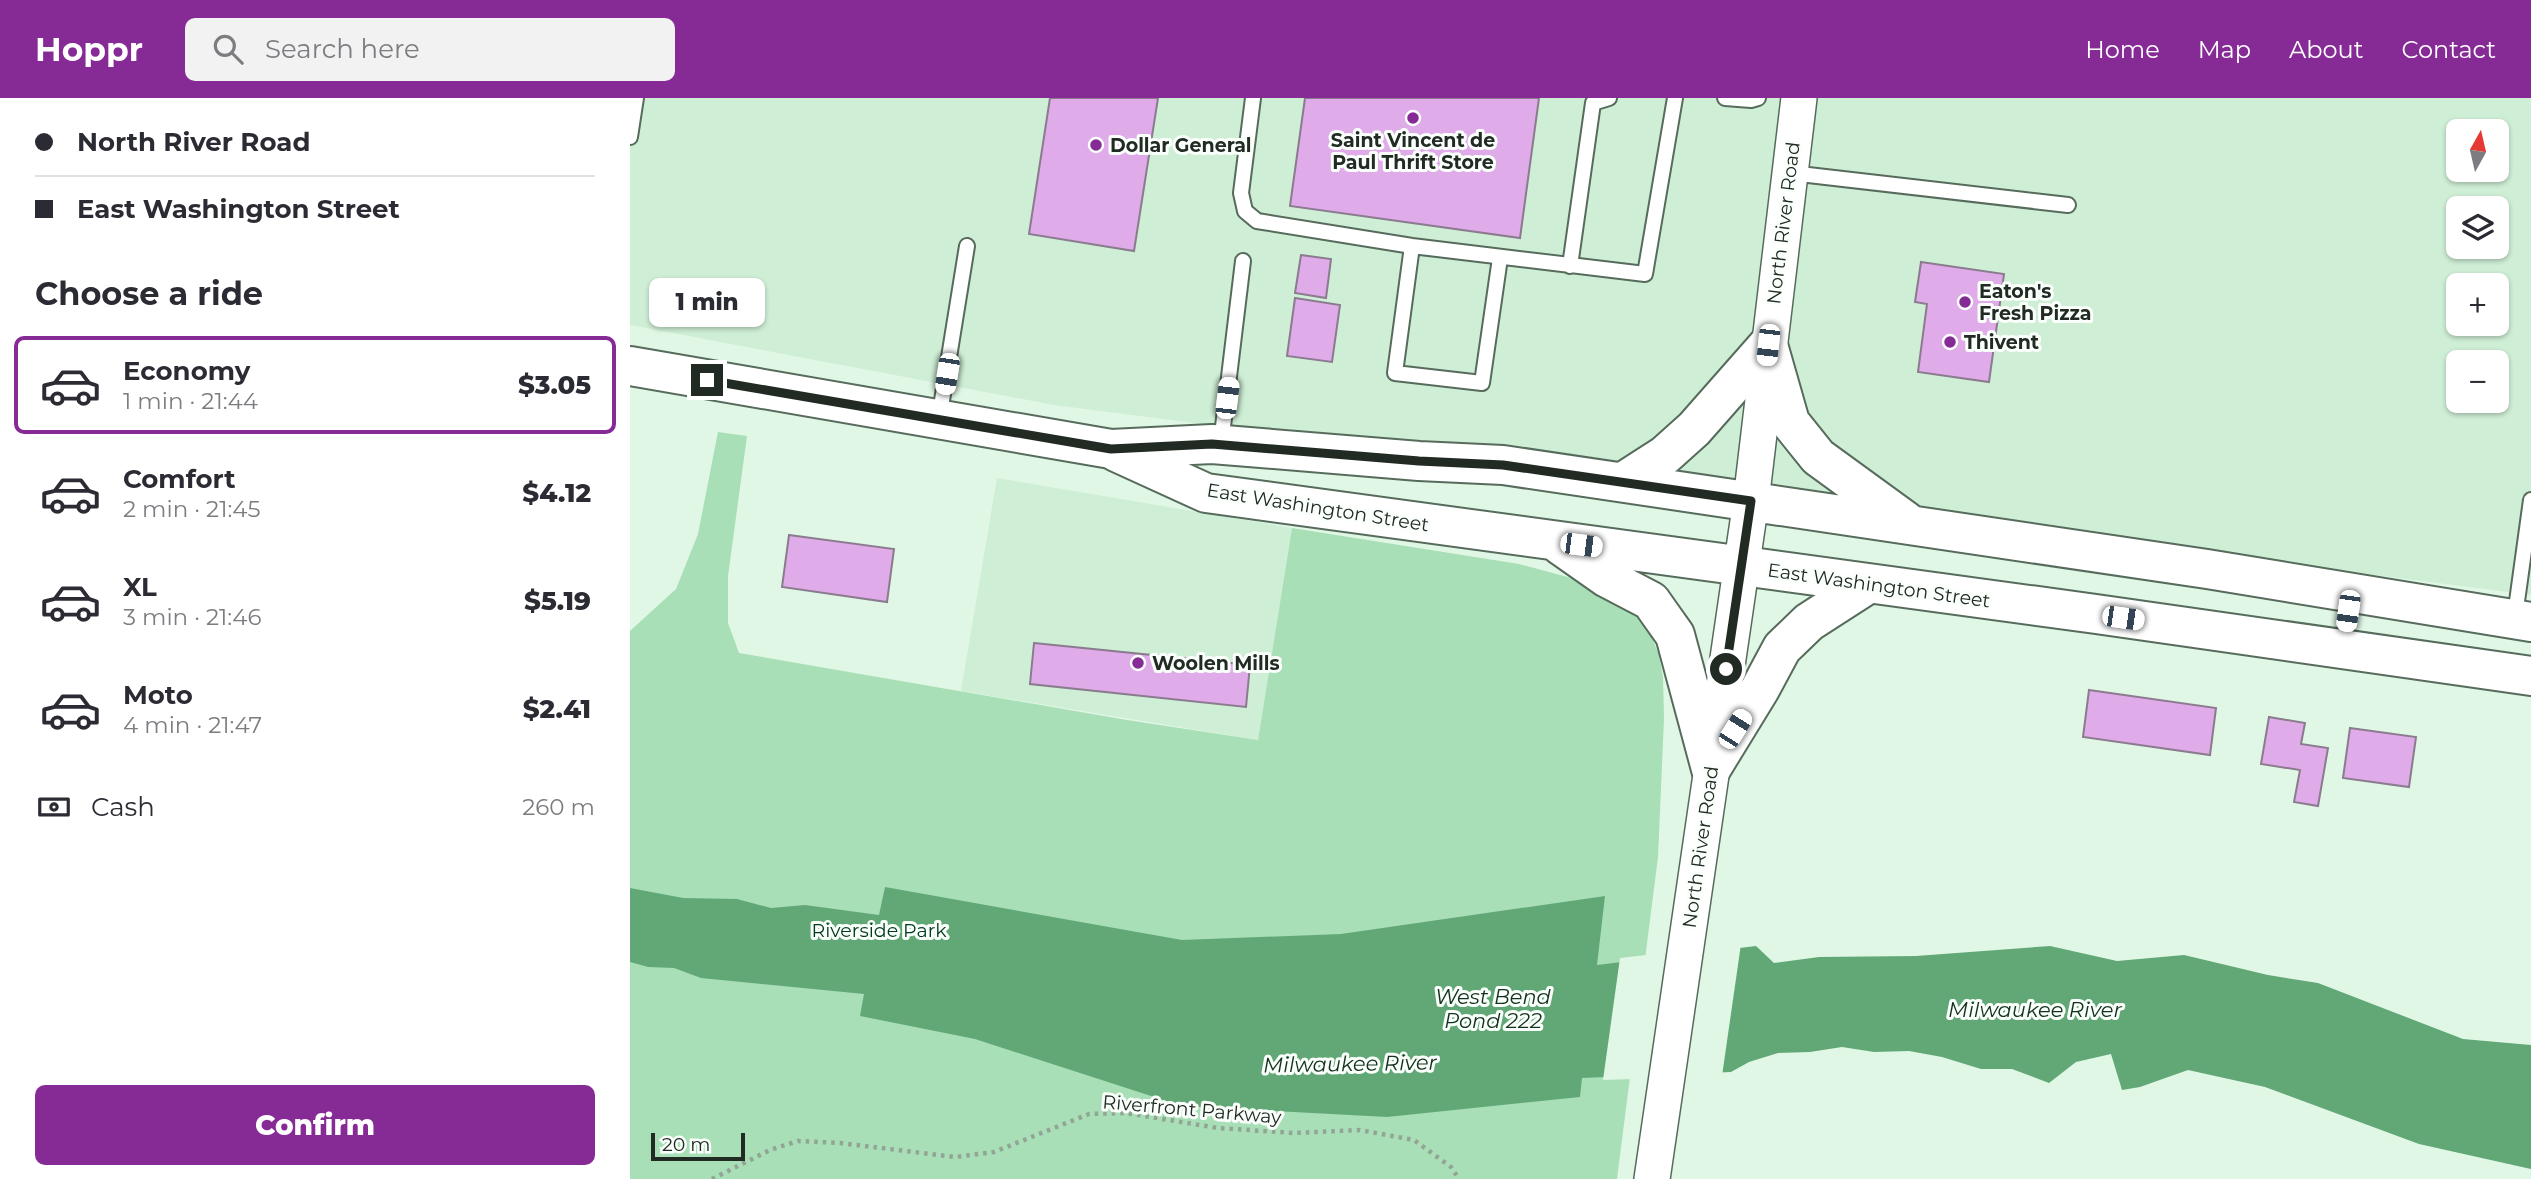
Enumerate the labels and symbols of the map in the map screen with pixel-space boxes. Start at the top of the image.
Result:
marker: Saint Vincent de Paul Thrift Store [1405,110,1421,126]
north arrow [2446,119,2510,182]
place label: Saint Vincent de Paul Thrift Store [1331,129,1495,174]
place label: Dollar General [1110,134,1252,157]
marker: Dollar General [1088,137,1104,153]
street label: North River Road [1762,141,1805,306]
callout: 1 min [649,278,765,328]
place label: Eaton's Fresh Pizza [1979,280,2092,325]
marker: Eaton's Fresh Pizza [1957,294,1973,310]
car [1756,323,1781,367]
place label: Thivent [1964,331,2039,354]
marker: Thivent [1942,334,1958,350]
car [934,352,961,396]
route end [691,364,723,396]
car [1215,376,1240,420]
street label: East Washington Street [1205,479,1431,536]
car [1559,532,1604,558]
street label: East Washington Street [1766,558,1992,613]
car [2335,589,2362,633]
car [2101,605,2146,631]
place label: Woolen Mills [1152,652,1280,675]
route start [1710,653,1742,685]
marker: Woolen Mills [1130,655,1146,671]
car [1715,706,1756,752]
street label: North River Road [1678,765,1723,930]
park label: Riverside Park [811,919,947,942]
water label: West Bend Pond 222 [1435,984,1552,1033]
water label: Milwaukee River [1948,997,2122,1022]
water label: Milwaukee River [1263,1049,1438,1078]
street label: Riverfront Parkway [1102,1090,1283,1129]
scale bar [651,1130,746,1162]

